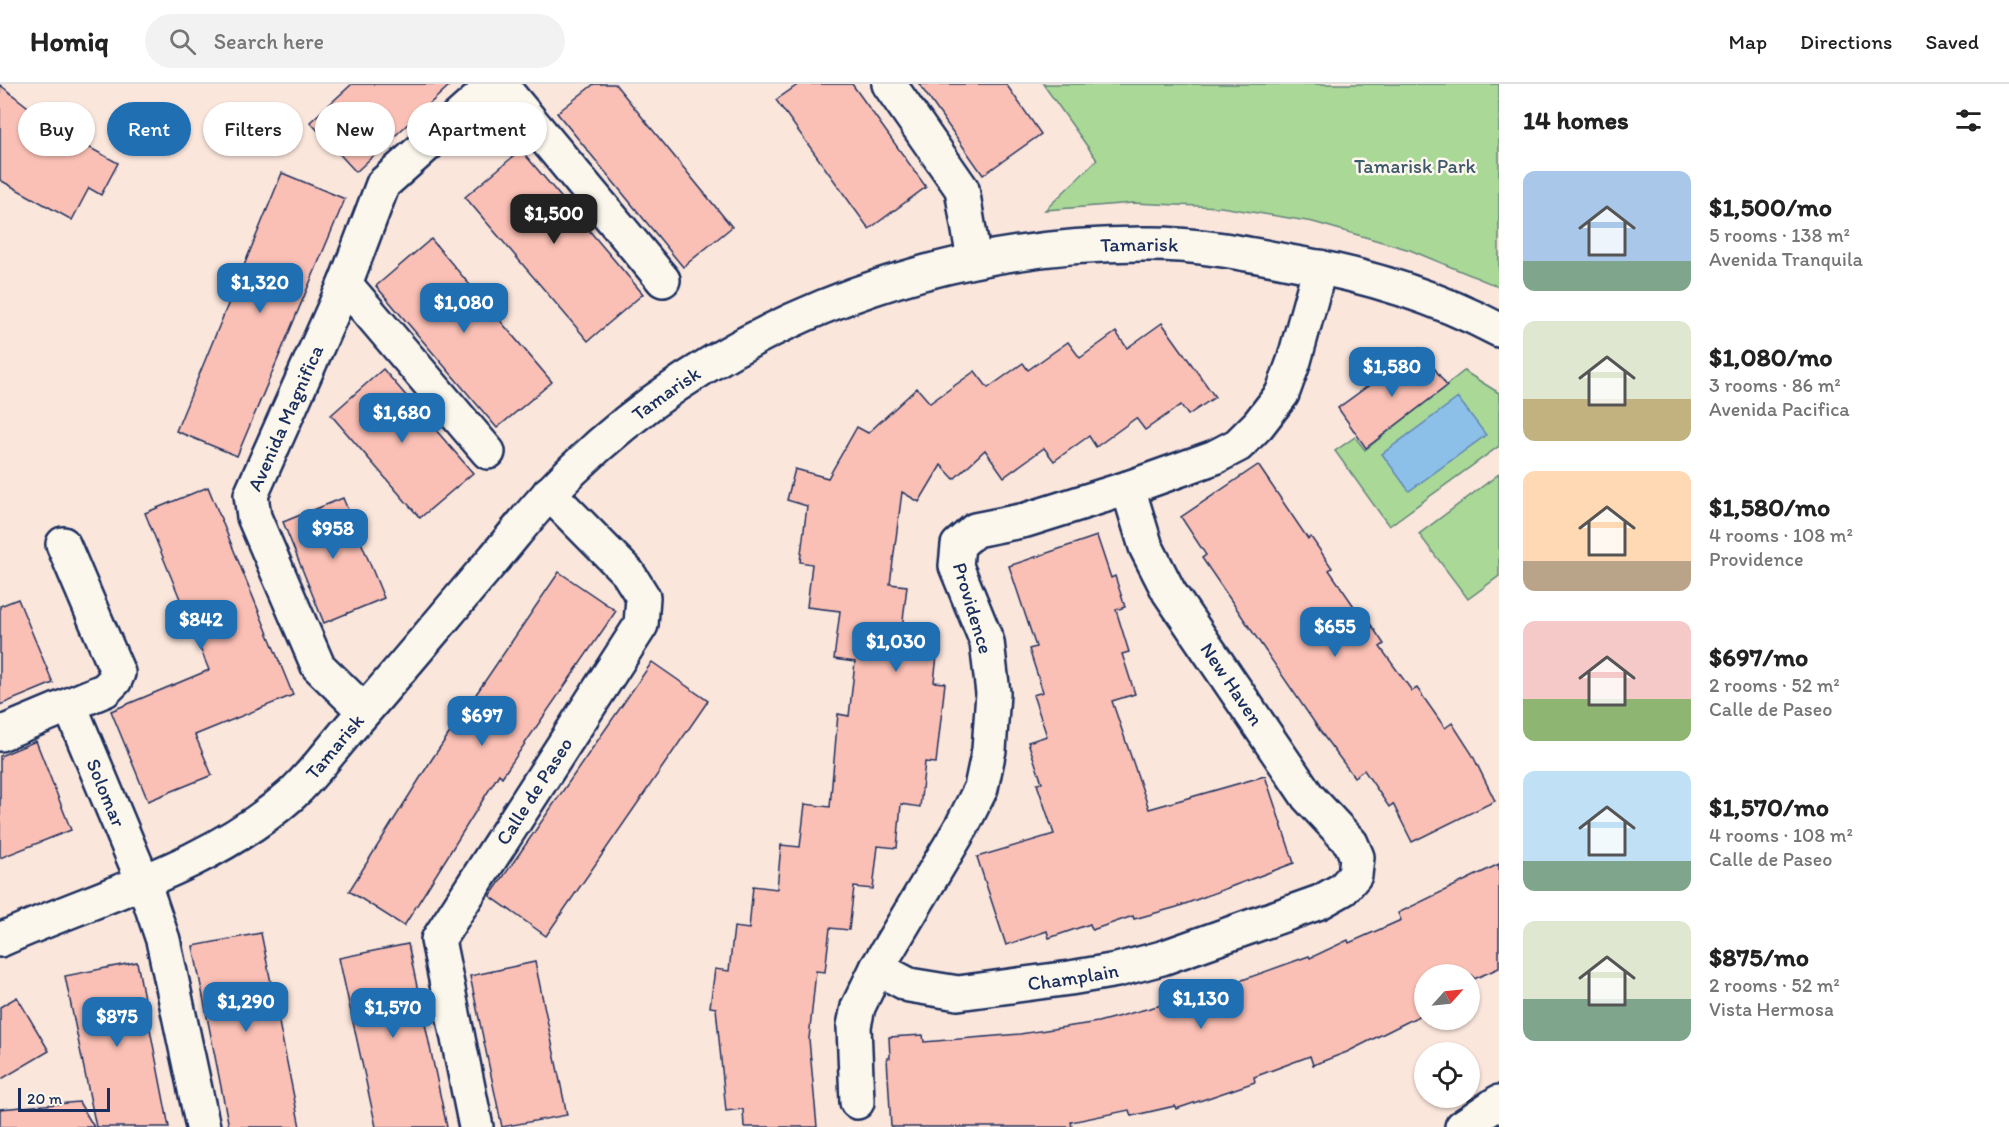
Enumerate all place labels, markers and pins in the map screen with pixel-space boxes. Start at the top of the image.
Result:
pin: $1,500 [505,194,603,245]
pin: $1,320 [211,263,309,314]
pin: $1,080 [415,283,513,334]
pin: $1,580 [1343,347,1441,398]
pin: $1,680 [353,393,451,444]
pin: $958 [297,509,369,560]
pin: $842 [165,600,237,651]
pin: $655 [1299,607,1371,658]
pin: $1,030 [847,622,945,673]
pin: $697 [446,696,518,747]
pin: $1,130 [1152,979,1250,1030]
pin: $1,290 [197,982,295,1033]
pin: $1,570 [344,988,442,1039]
pin: $875 [81,997,153,1048]

